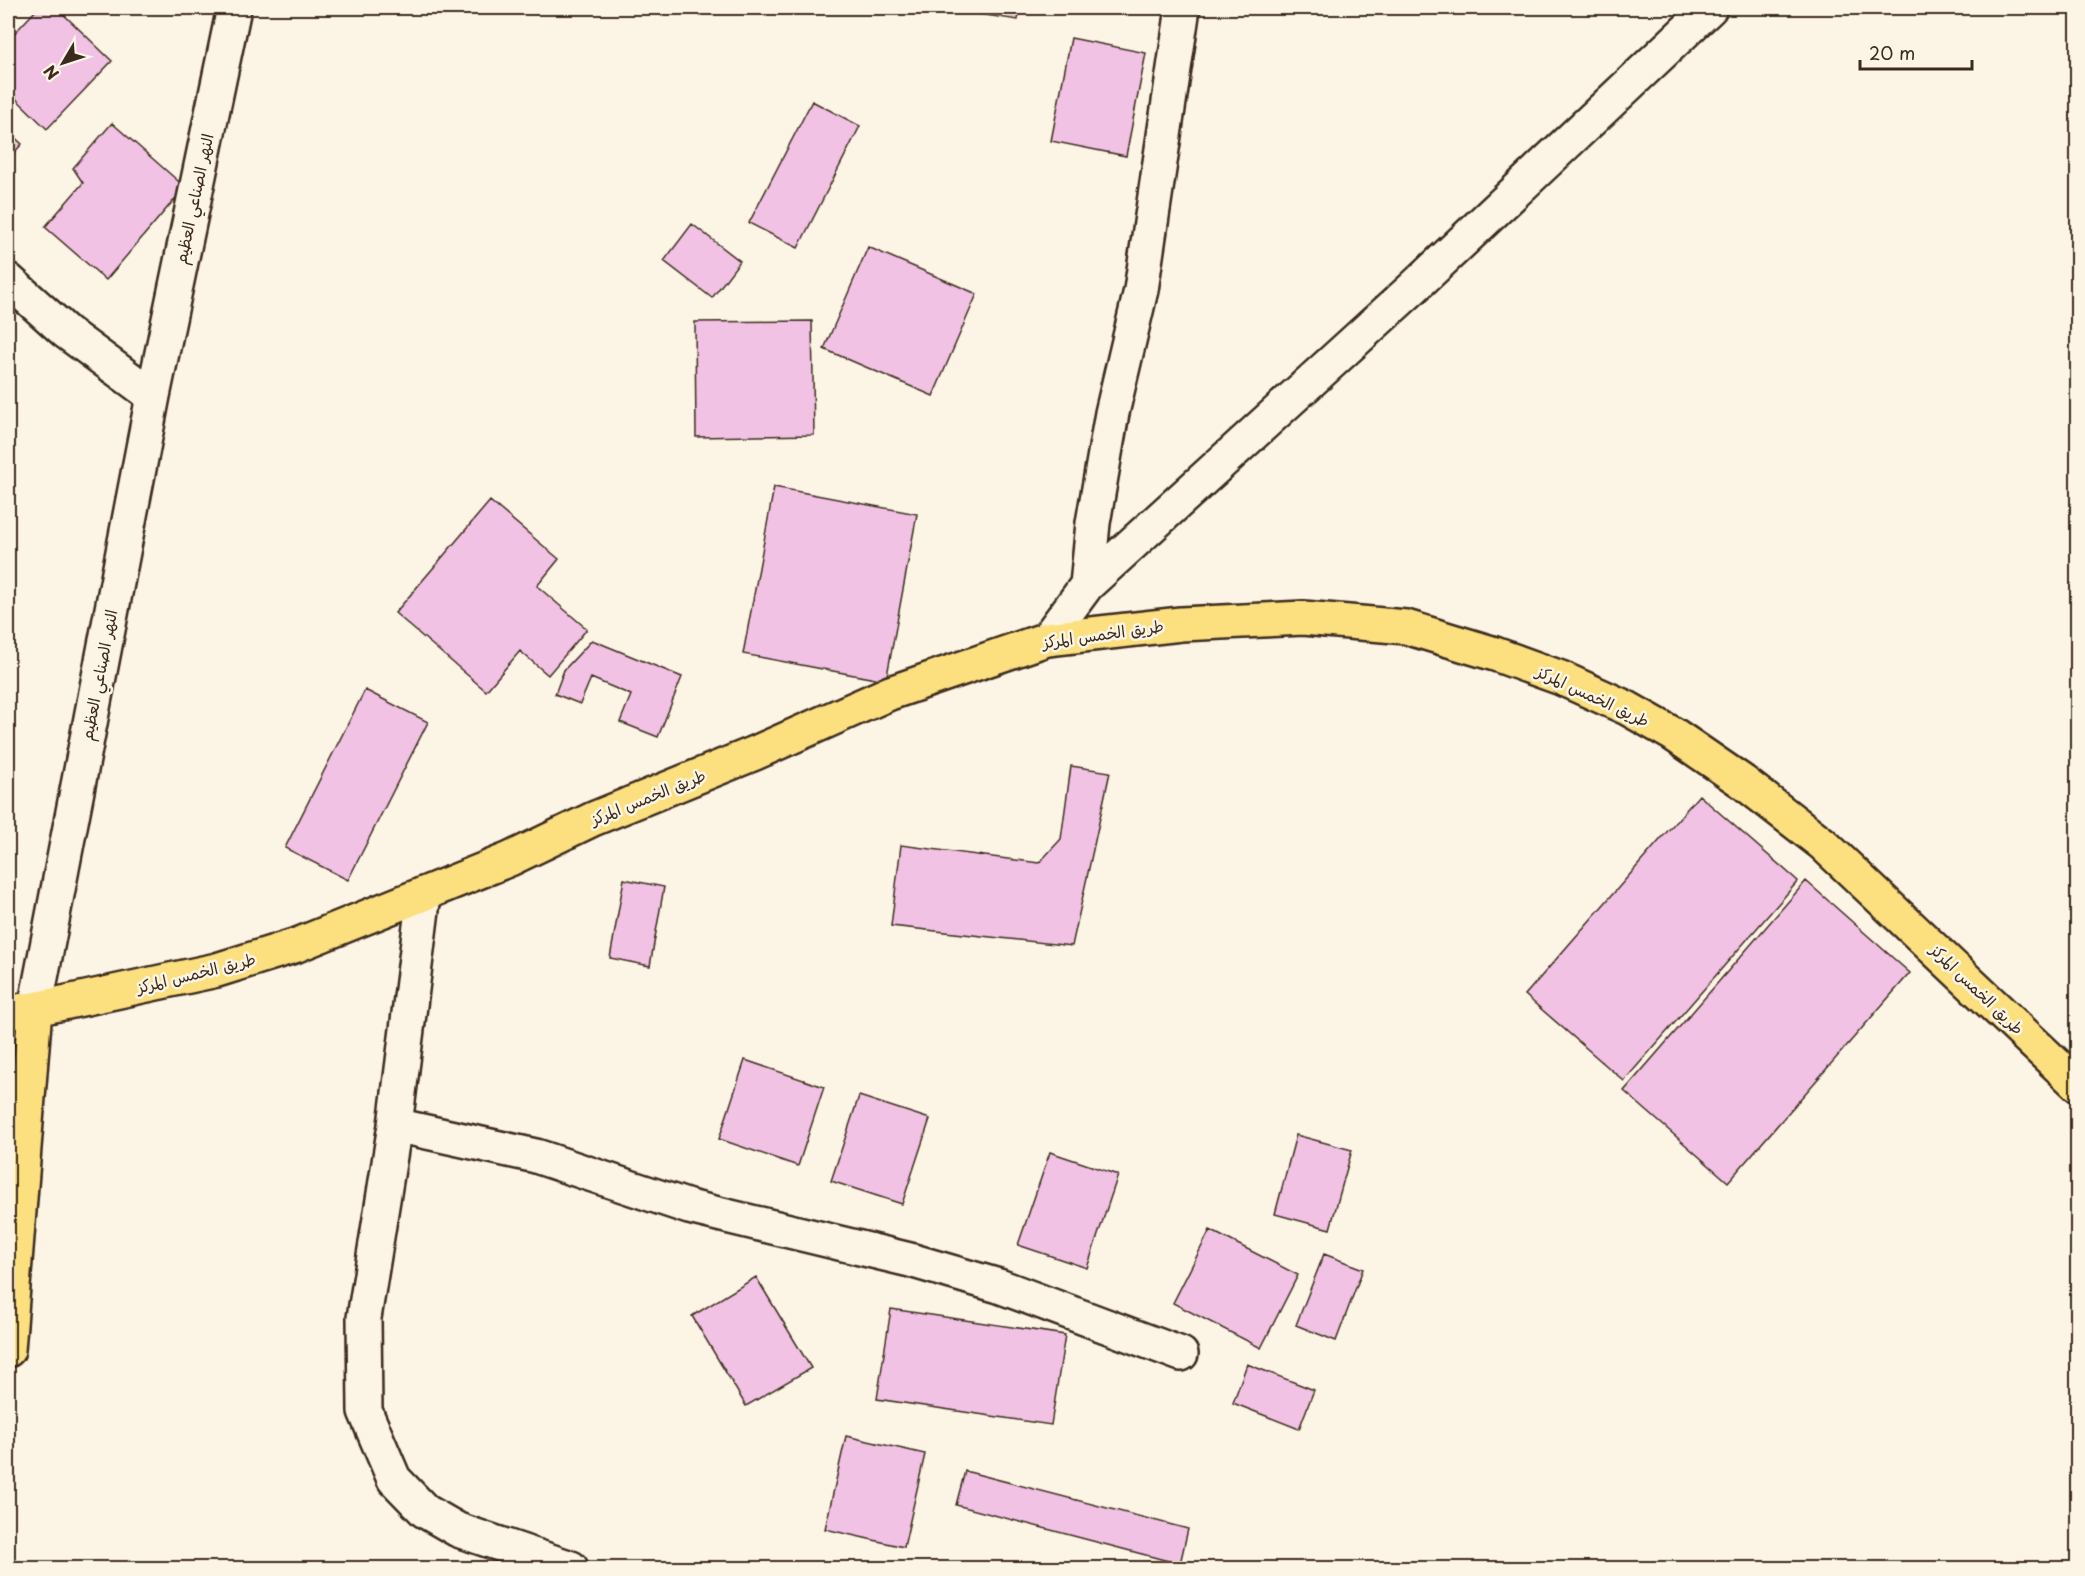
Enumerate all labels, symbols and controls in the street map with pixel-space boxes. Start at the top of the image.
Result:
north arrow [33,33,93,93]
scale bar [1860,33,1972,71]
text: 20 m [1869,39,1915,66]
text: N [37,61,64,86]
street label: النهر الصناعي العظيم [167,131,223,267]
street label: النهر الصناعي العظيم [74,607,126,743]
street label: طريق الخمس المركز [1039,613,1165,654]
street label: طريق الخمس المركز [1531,658,1654,732]
street label: طريق الخمس المركز [585,762,709,831]
street label: طريق الخمس المركز [1924,936,2030,1039]
street label: طريق الخمس المركز [132,946,258,999]

